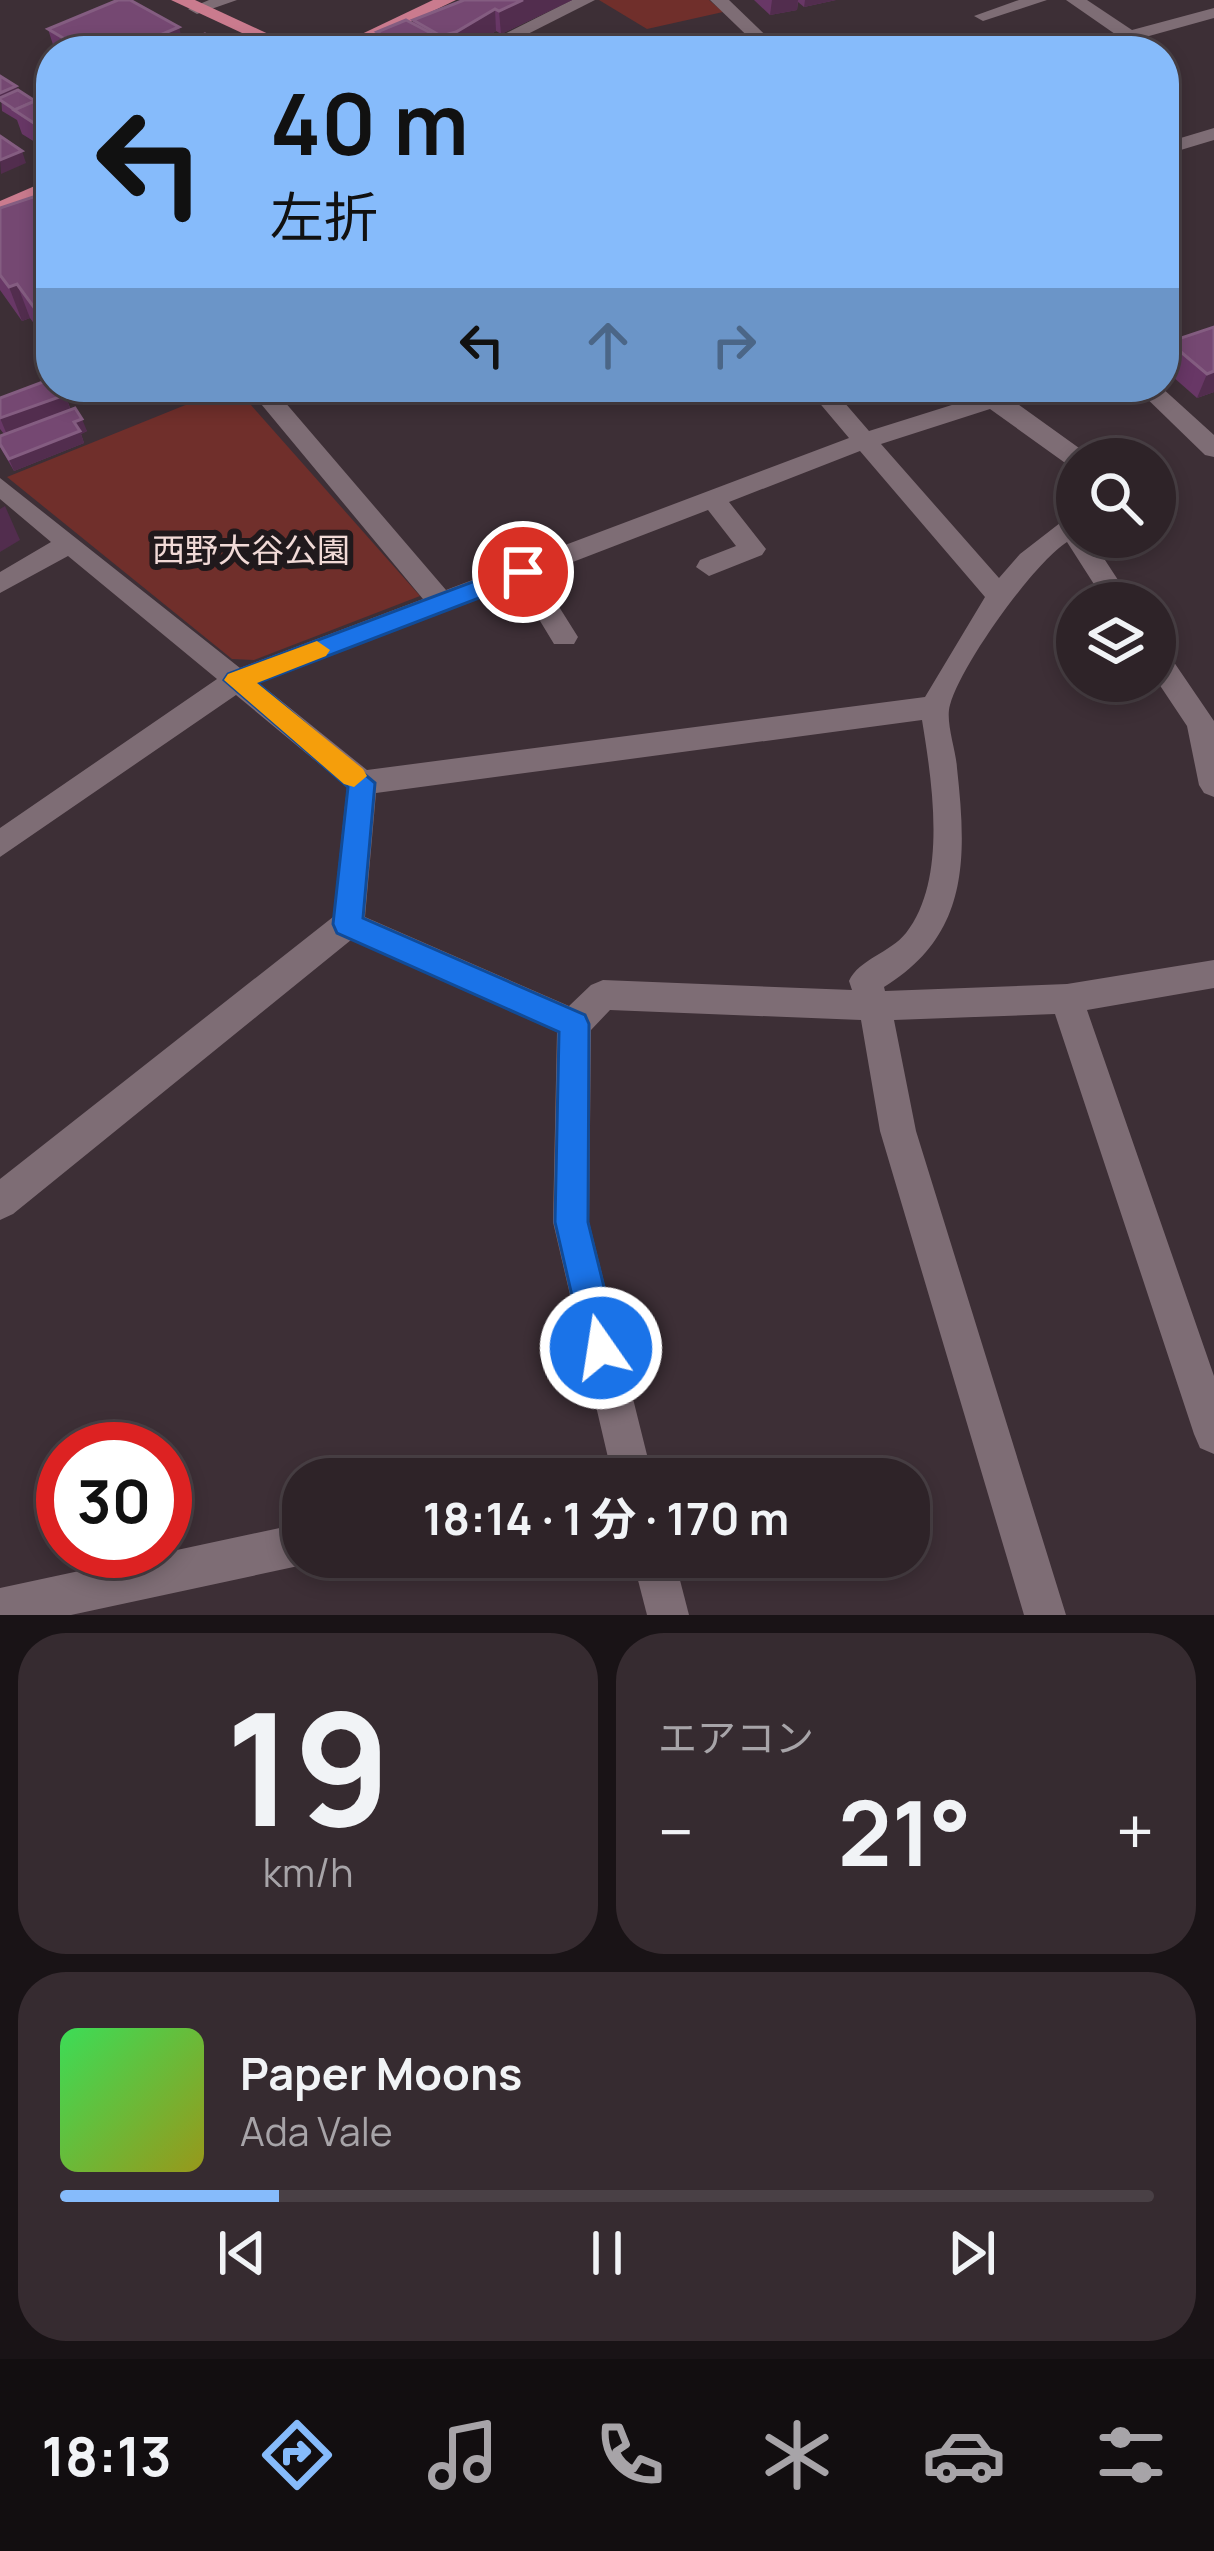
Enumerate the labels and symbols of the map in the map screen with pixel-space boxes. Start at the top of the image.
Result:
pin [472,521,574,623]
park label: 西野大谷公園 [152,527,350,572]
position arrow [538,1285,664,1411]
speed limit sign: 30 [36,1422,192,1578]

